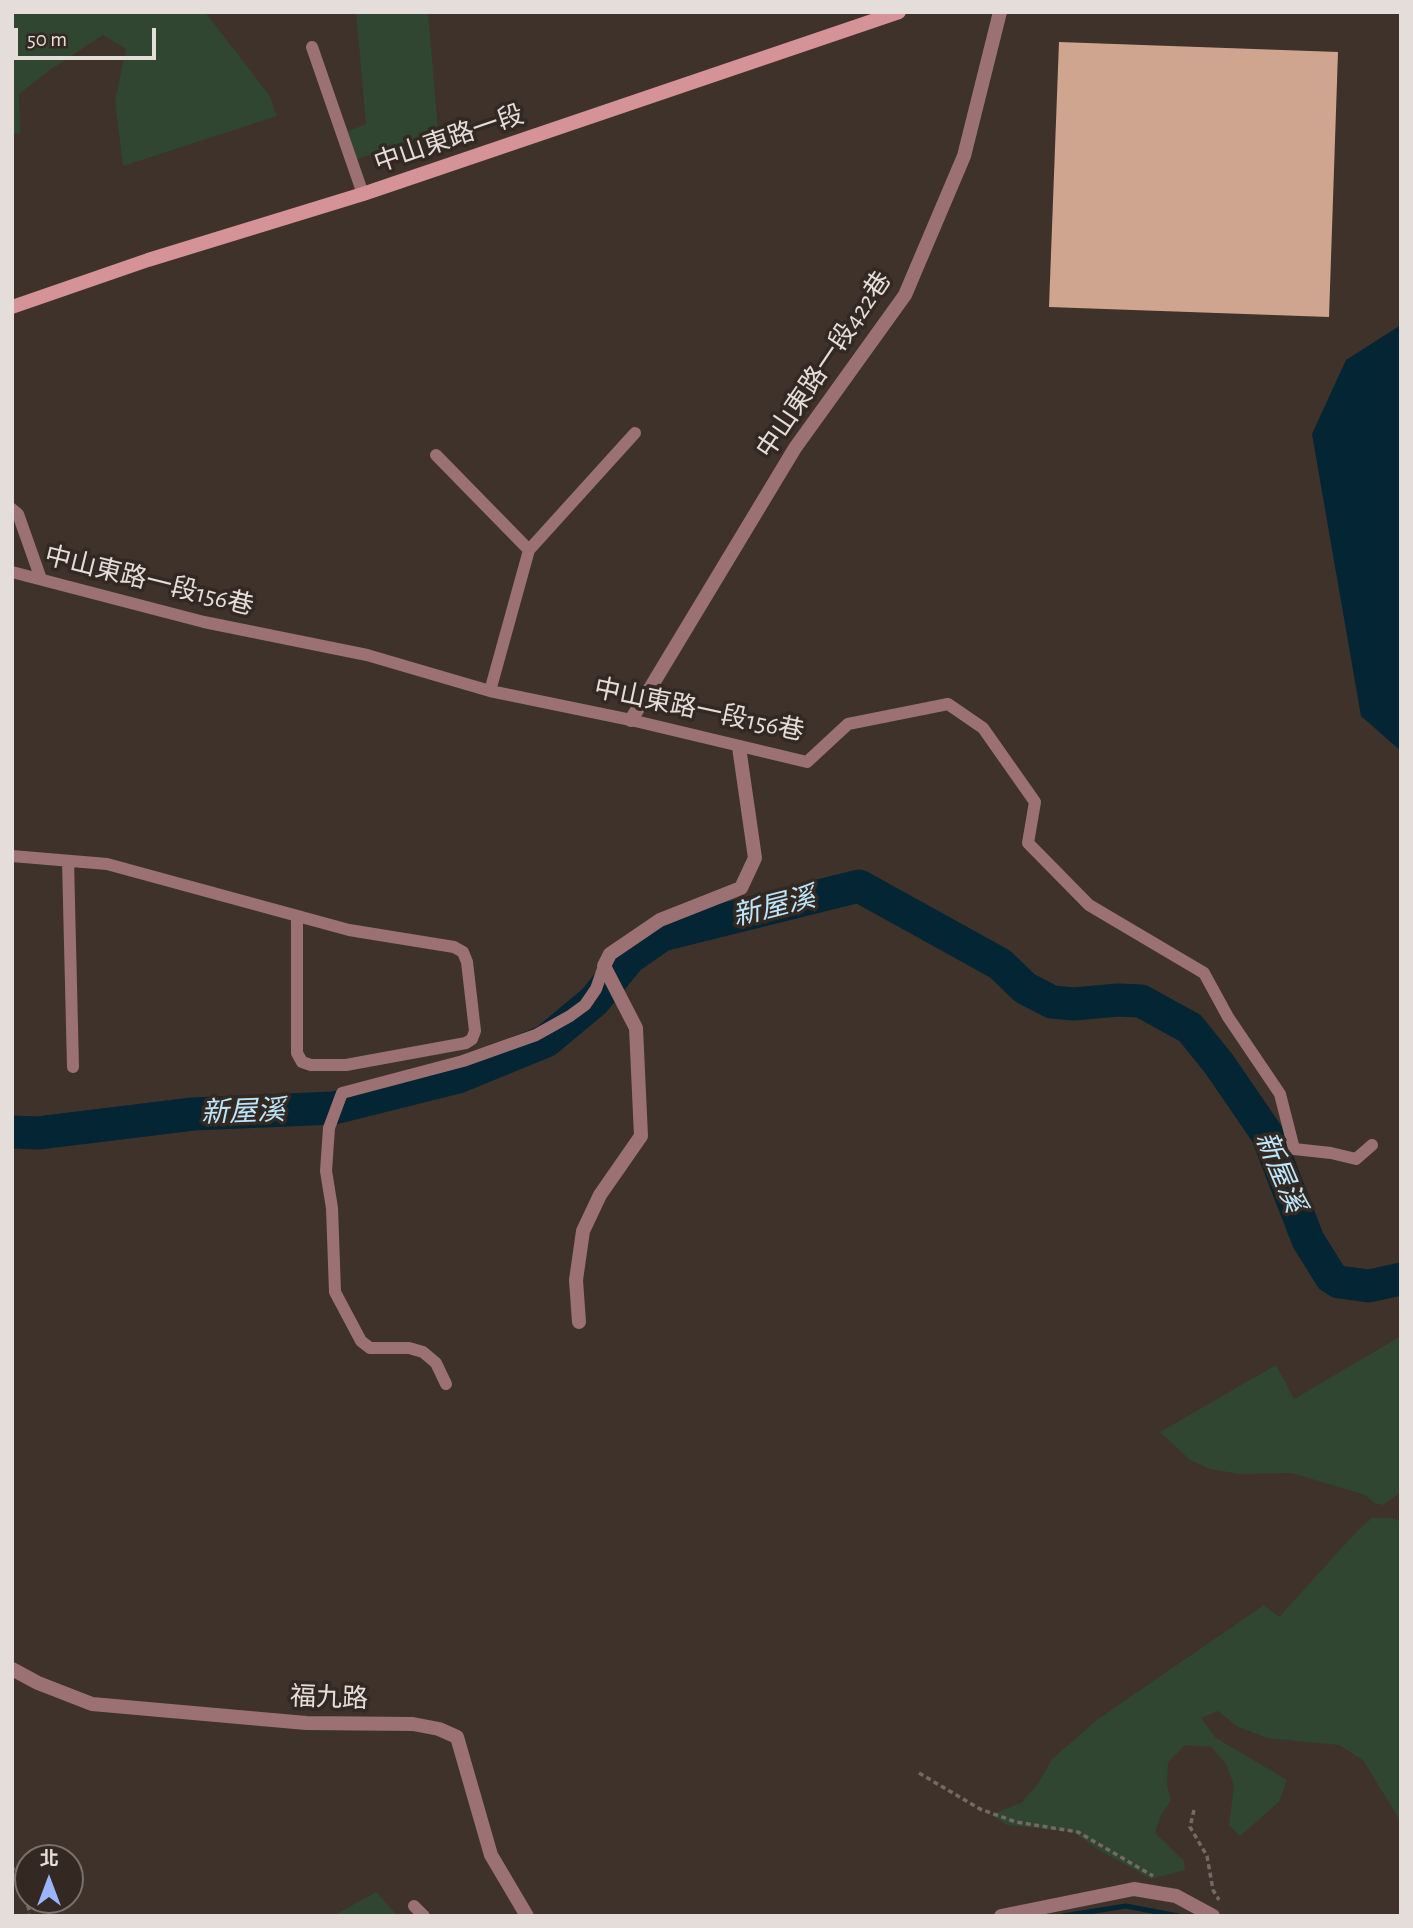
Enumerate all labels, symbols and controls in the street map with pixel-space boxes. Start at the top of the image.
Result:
scale bar [18,14,159,58]
text: 50 m [27,29,67,50]
street label: 中山東路一段 [370,99,528,179]
street label: 中山東路一段422巷 [750,266,898,464]
street label: 中山東路一段156巷 [41,540,257,622]
street label: 中山東路一段156巷 [591,672,807,748]
water label: 新屋溪 [729,881,819,933]
water label: 新屋溪 [200,1094,286,1130]
water label: 新屋溪 [1248,1127,1312,1217]
street label: 福九路 [289,1681,369,1715]
north arrow [14,1844,84,1914]
text: 北 [39,1850,59,1869]

